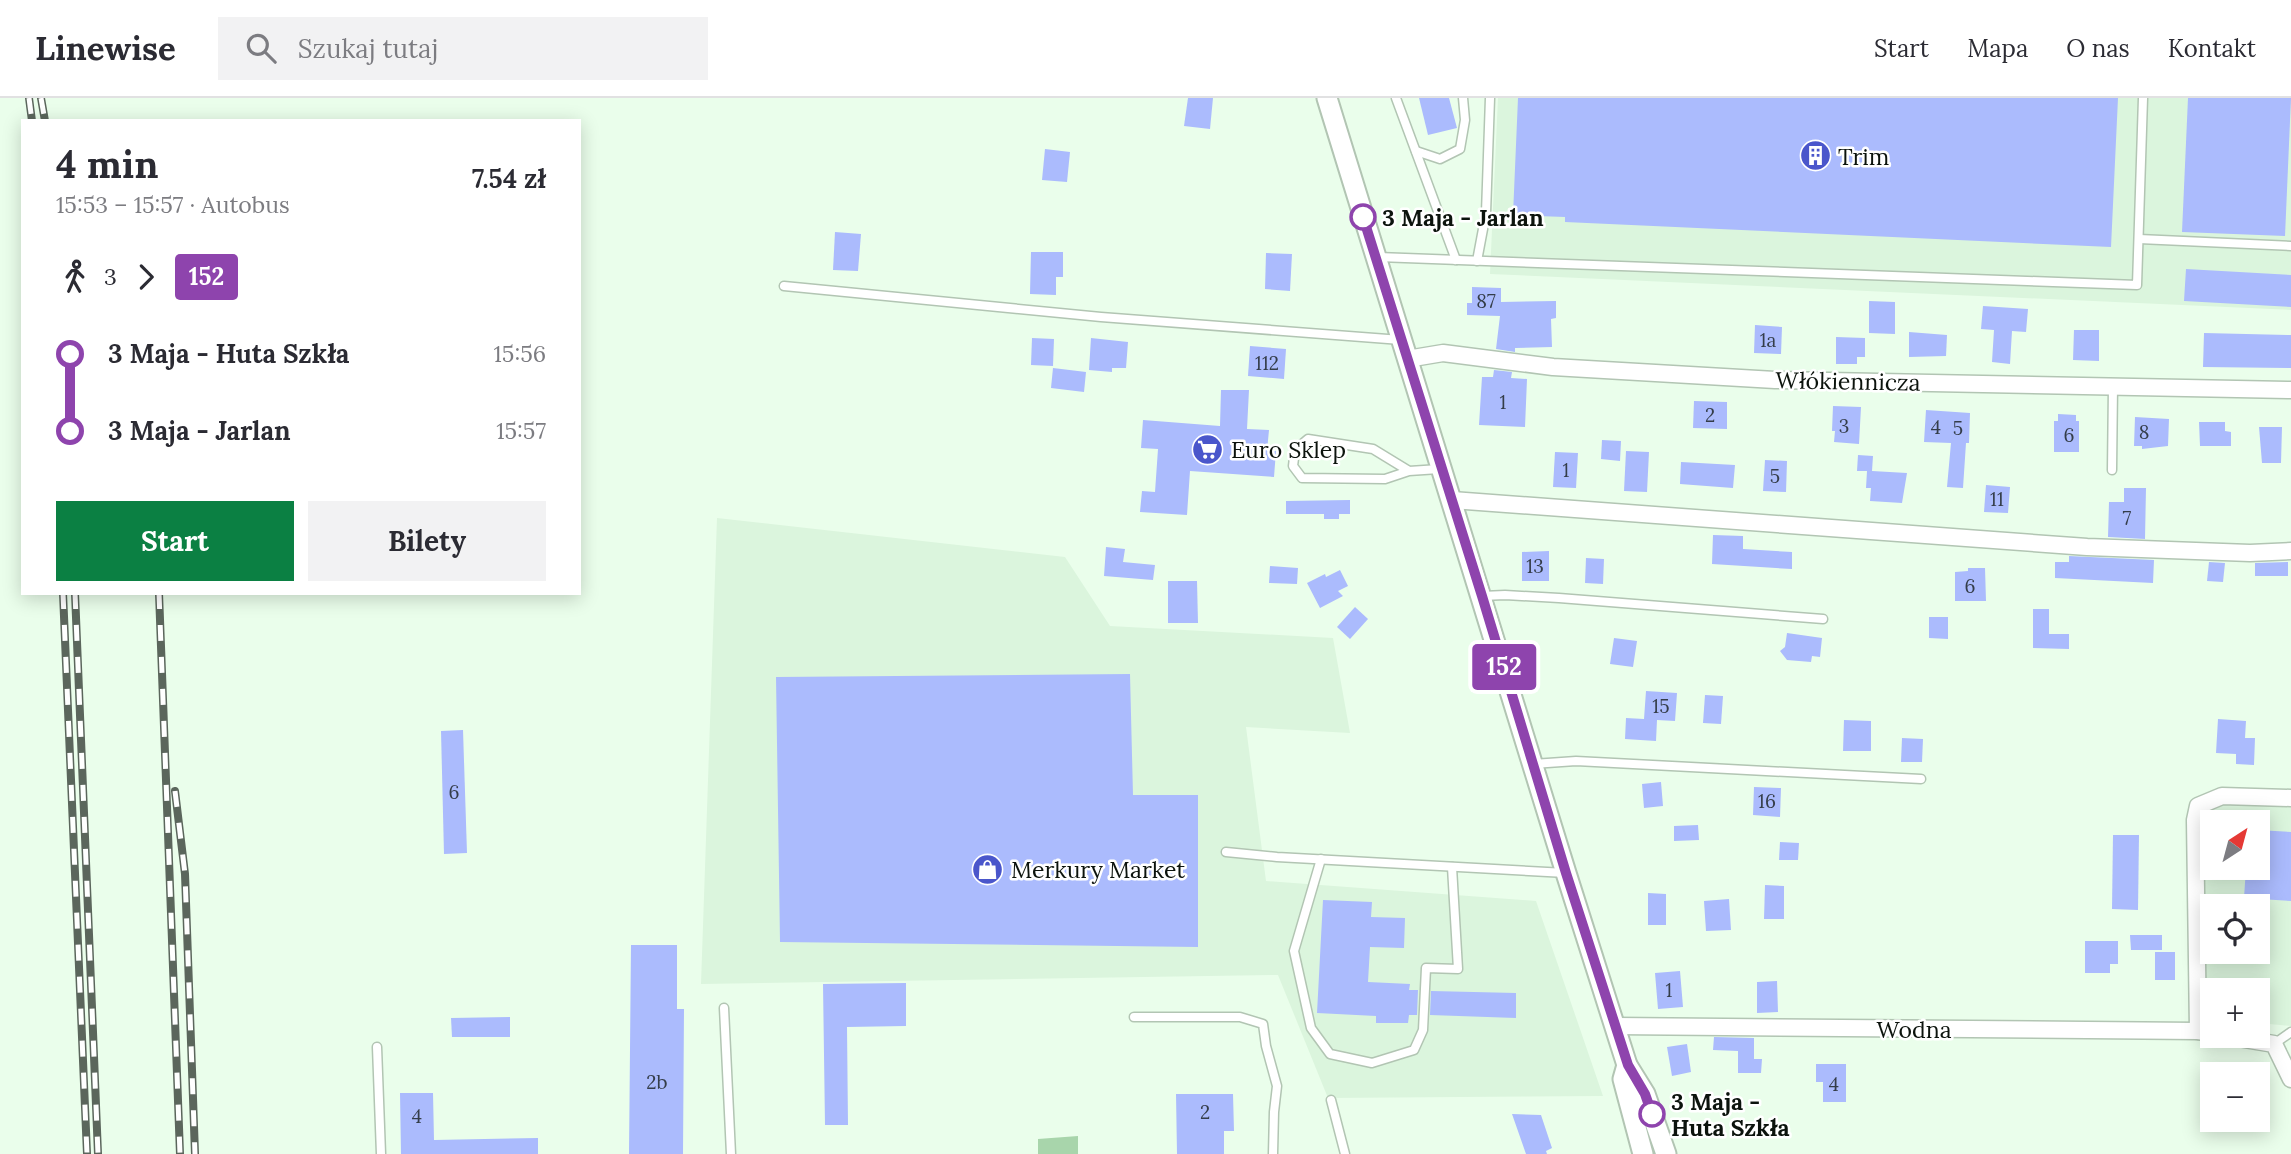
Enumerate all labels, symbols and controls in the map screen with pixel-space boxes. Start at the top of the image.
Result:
search box [218,17,708,80]
text: Linewise [35,27,176,69]
icon: search [242,29,280,67]
text: Szukaj tutaj [298,32,438,65]
text: Start [1874,33,1929,64]
text: Mapa [1967,33,2028,64]
text: O nas [2066,33,2130,64]
text: Kontakt [2168,33,2256,64]
building icon: Trim [1798,139,1832,173]
text: 4 min [56,140,158,188]
place label: Trim [1838,142,1889,171]
text: 7.54 zł [472,162,546,195]
text: 15:53 – 15:57 · Autobus [56,190,290,219]
place label: 3 Maja - Jarlan [1382,203,1544,232]
marker: 3 Maja - Jarlan [1350,204,1376,230]
icon: walk [56,258,94,296]
icon: forward [127,258,165,296]
text: 152 [189,261,224,292]
text: 3 [104,262,117,291]
house number: 87 [1476,289,1496,313]
house number: 1a [1760,328,1777,352]
text: 3 Maja - Huta Szkła [108,337,349,370]
text: 15:56 [494,339,546,368]
house number: 112 [1255,351,1279,375]
street label: Włókiennicza [1775,365,1921,397]
house number: 1 [1500,390,1507,414]
house number: 2 [1705,403,1715,427]
text: 3 Maja - Jarlan [108,414,291,447]
house number: 3 [1839,414,1849,438]
house number: 4 [1931,415,1941,439]
text: 15:57 [496,416,546,445]
house number: 5 [1953,416,1963,440]
house number: 8 [2139,420,2149,444]
house number: 6 [2064,423,2075,447]
supermarket icon: Euro Sklep [1191,432,1225,466]
place label: Euro Sklep [1231,435,1346,464]
house number: 1 [1563,458,1570,482]
house number: 5 [1770,464,1780,488]
house number: 11 [1990,487,2004,511]
button: Start [56,501,294,581]
button: Bilety [308,501,546,581]
house number: 7 [2123,506,2132,530]
house number: 13 [1526,554,1544,578]
house number: 6 [1965,574,1976,598]
line badge: 152 [1464,644,1544,690]
text: 152 [1486,651,1522,682]
house number: 15 [1652,694,1670,718]
house number: 6 [449,780,460,804]
house number: 16 [1758,789,1776,813]
north arrow [2200,810,2270,880]
map controls [2200,810,2270,1132]
shop icon: Merkury Market [971,852,1005,886]
place label: Merkury Market [1011,855,1185,884]
button: locate [2200,894,2270,964]
house number: 1 [1666,978,1673,1002]
button: + [2200,978,2270,1048]
street label: Wodna [1876,1015,1952,1044]
button: − [2200,1062,2270,1132]
house number: 2b [646,1070,668,1094]
house number: 4 [1829,1072,1839,1096]
place label: 3 Maja - Huta Szkła [1671,1087,1790,1142]
house number: 2 [1200,1100,1210,1124]
marker: 3 Maja - Huta Szkła [1639,1101,1665,1127]
house number: 4 [412,1104,422,1128]

